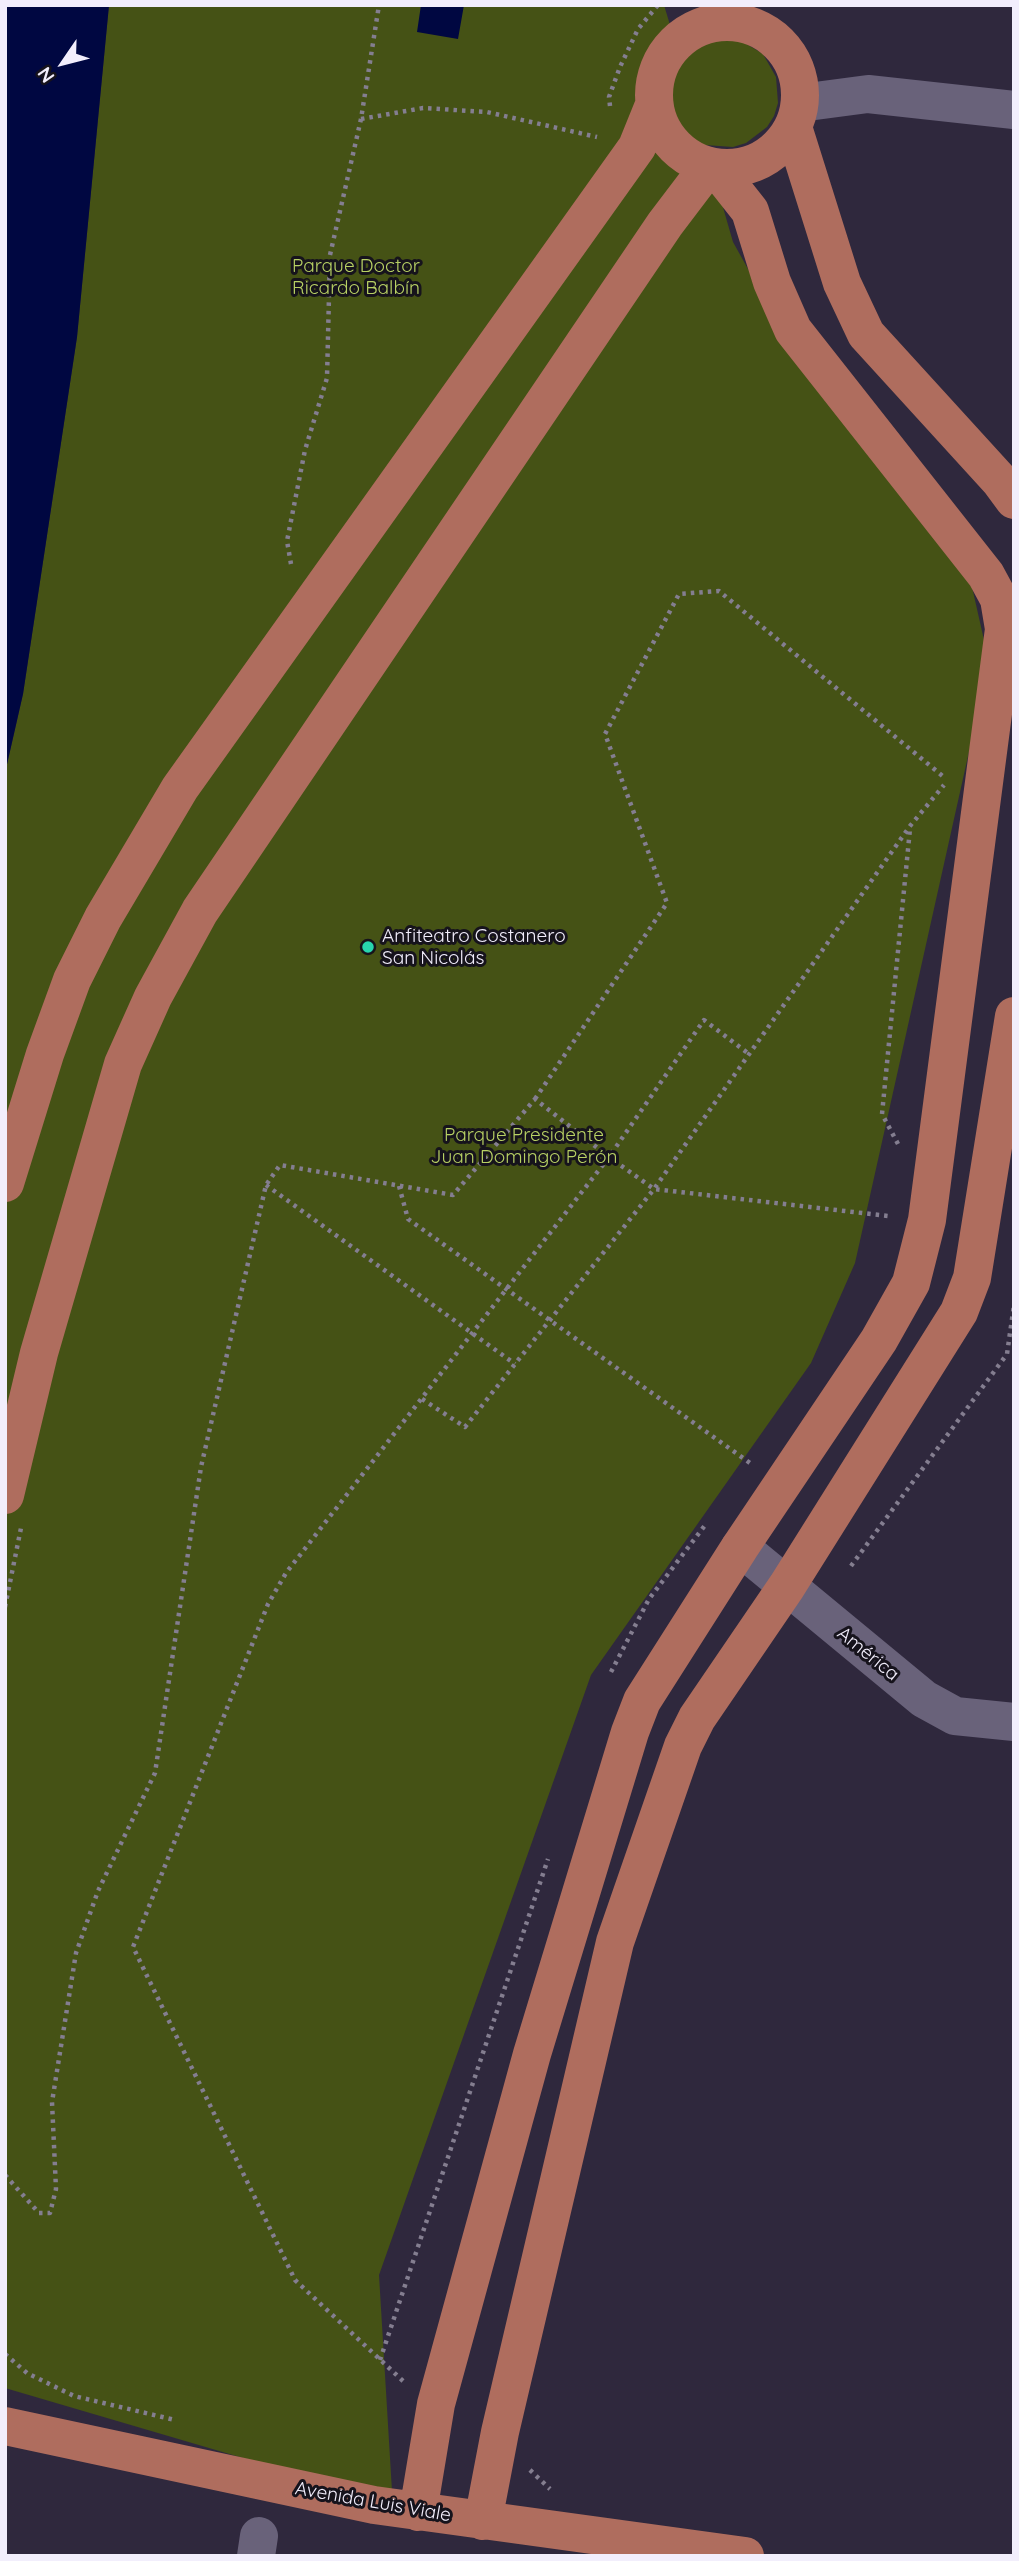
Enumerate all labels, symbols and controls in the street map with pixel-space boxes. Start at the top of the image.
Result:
north arrow [28,28,98,98]
text: N [32,62,60,88]
park label: Parque Doctor Ricardo Balbín [292,255,420,299]
place label: Anfiteatro Costanero San Nicolás [382,925,566,969]
marker: Anfiteatro Costanero San Nicolás [360,939,376,955]
park label: Parque Presidente Juan Domingo Perón [431,1124,617,1168]
street label: América [832,1622,904,1686]
street label: Avenida Luis Viale [293,2477,453,2527]

